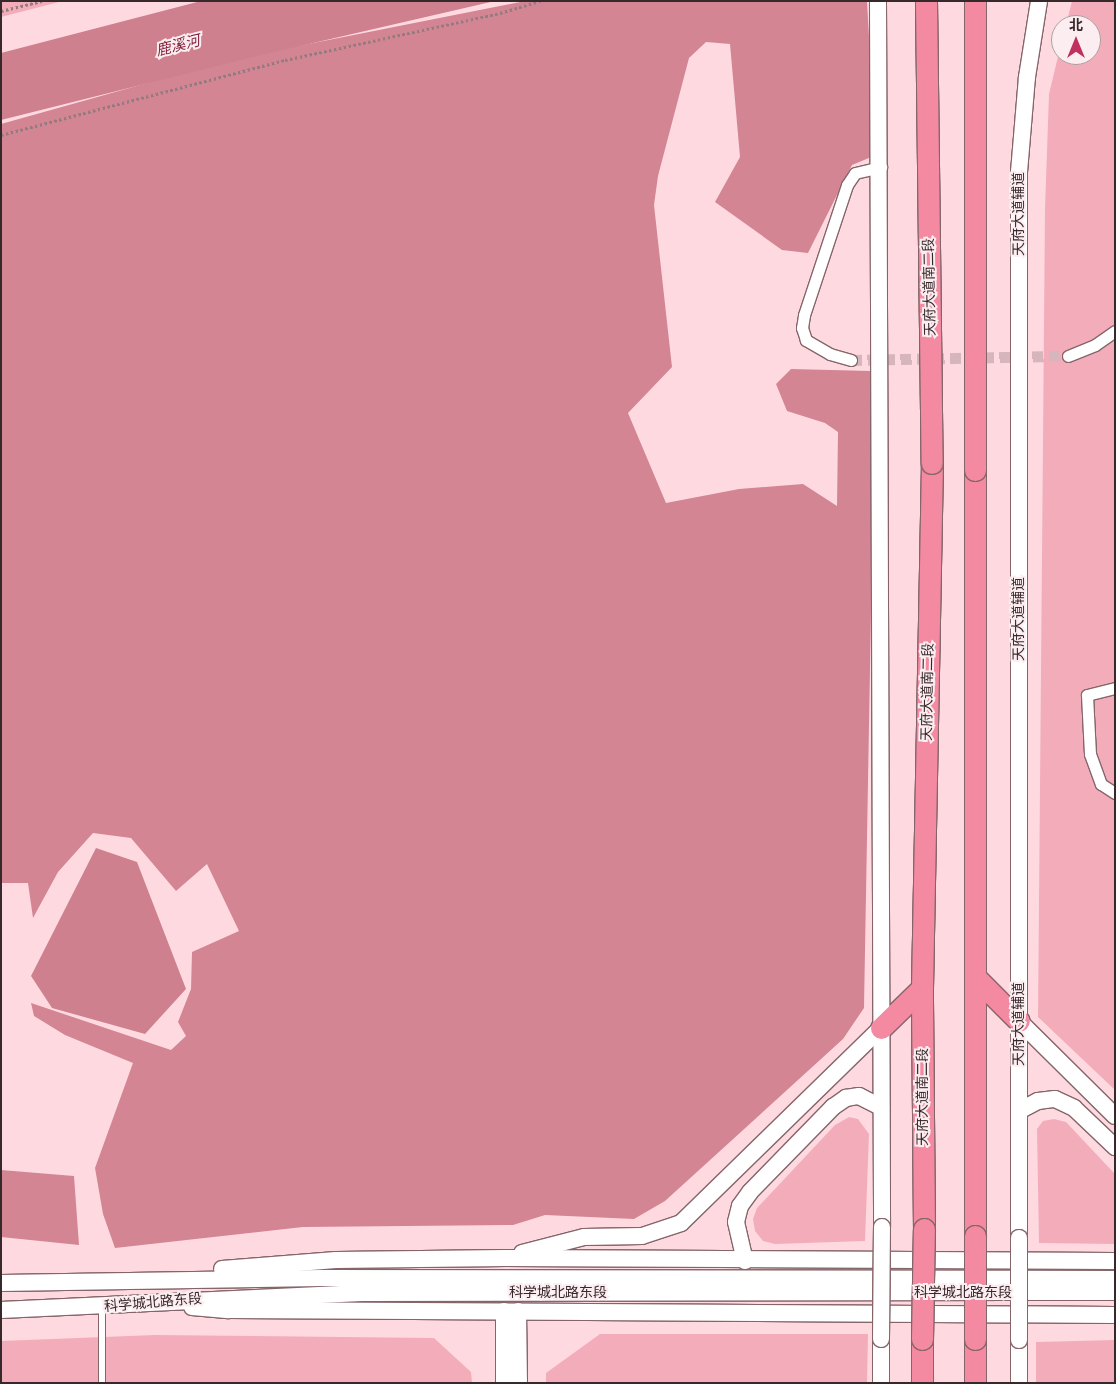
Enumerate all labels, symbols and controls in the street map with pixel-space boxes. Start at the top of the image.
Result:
north arrow [1051,15,1101,65]
text: 北 [1069,17,1083,34]
water label: 鹿溪河 [154,32,202,60]
street label: 天府大道辅道 [1011,172,1027,256]
street label: 天府大道南二段 [921,238,939,336]
street label: 天府大道辅道 [1011,577,1027,661]
street label: 天府大道南二段 [919,643,937,741]
street label: 天府大道辅道 [1011,982,1027,1066]
street label: 天府大道南二段 [915,1048,931,1146]
street label: 科学城北路东段 [509,1285,607,1301]
street label: 科学城北路东段 [914,1285,1012,1301]
street label: 科学城北路东段 [103,1290,203,1316]

